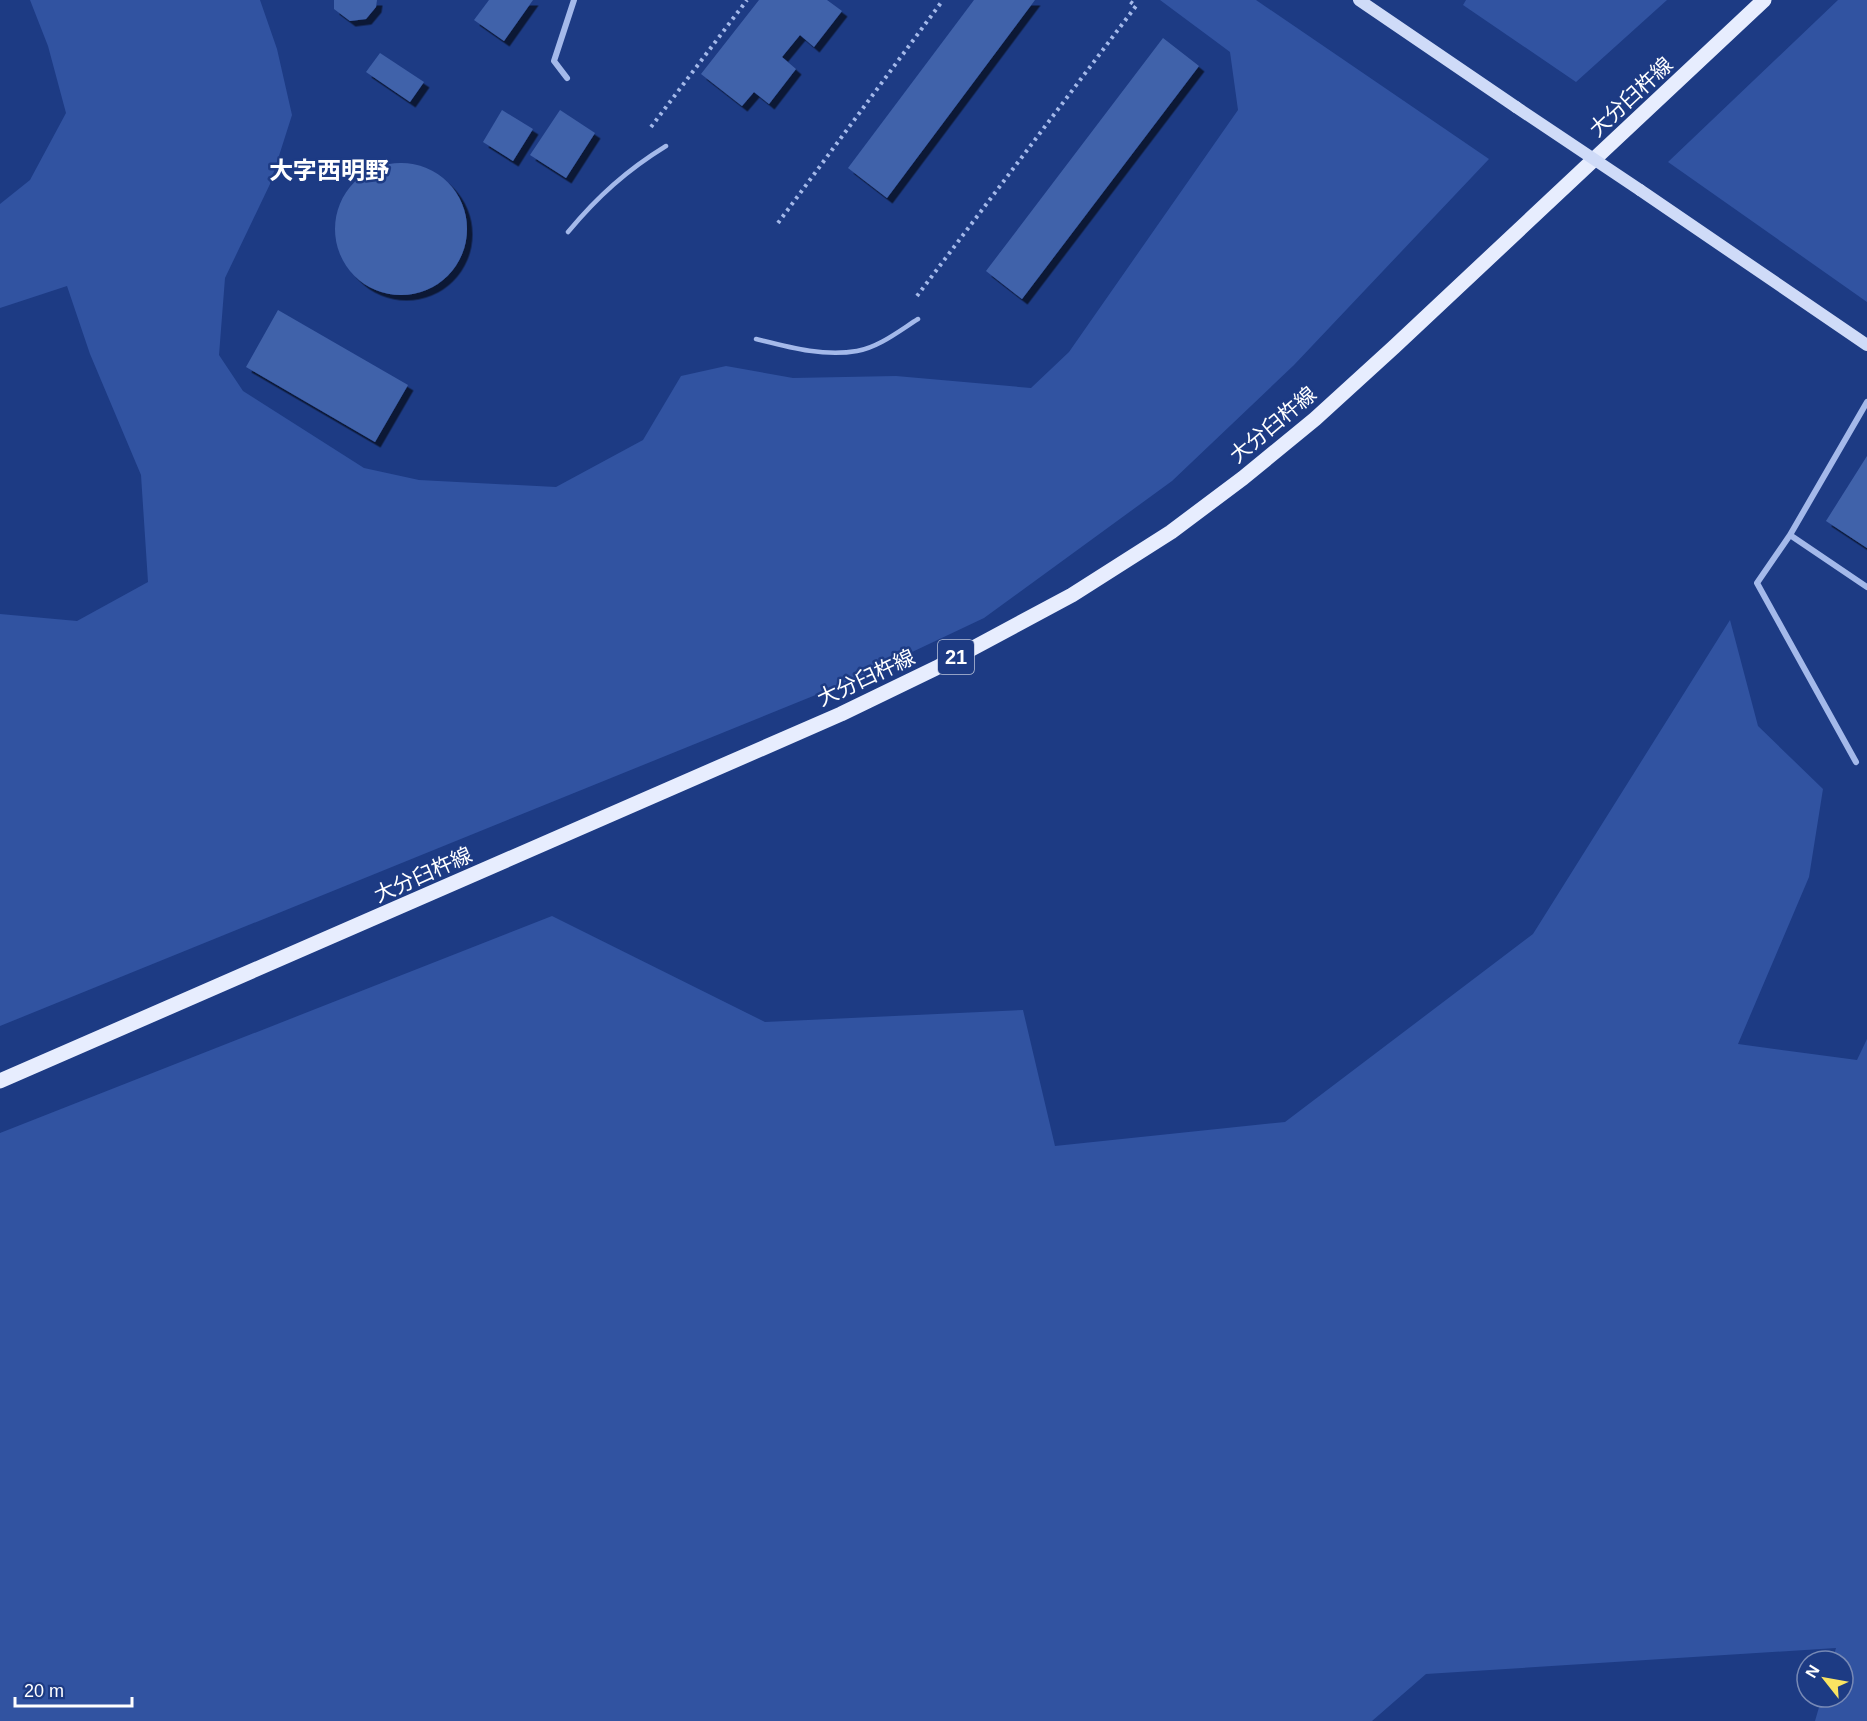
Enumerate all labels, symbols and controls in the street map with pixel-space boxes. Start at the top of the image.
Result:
street label: 大分臼杵線 [1584,52,1677,141]
district label: 大字西明野 [269,157,389,184]
street label: 大分臼杵線 [1225,382,1320,467]
road number: 21 [938,640,974,674]
street label: 大分臼杵線 [813,645,918,710]
street label: 大分臼杵線 [370,843,475,906]
north arrow [1795,1649,1855,1709]
text: N [1802,1662,1823,1681]
scale bar [15,1670,132,1708]
text: 20 m [24,1681,64,1701]

